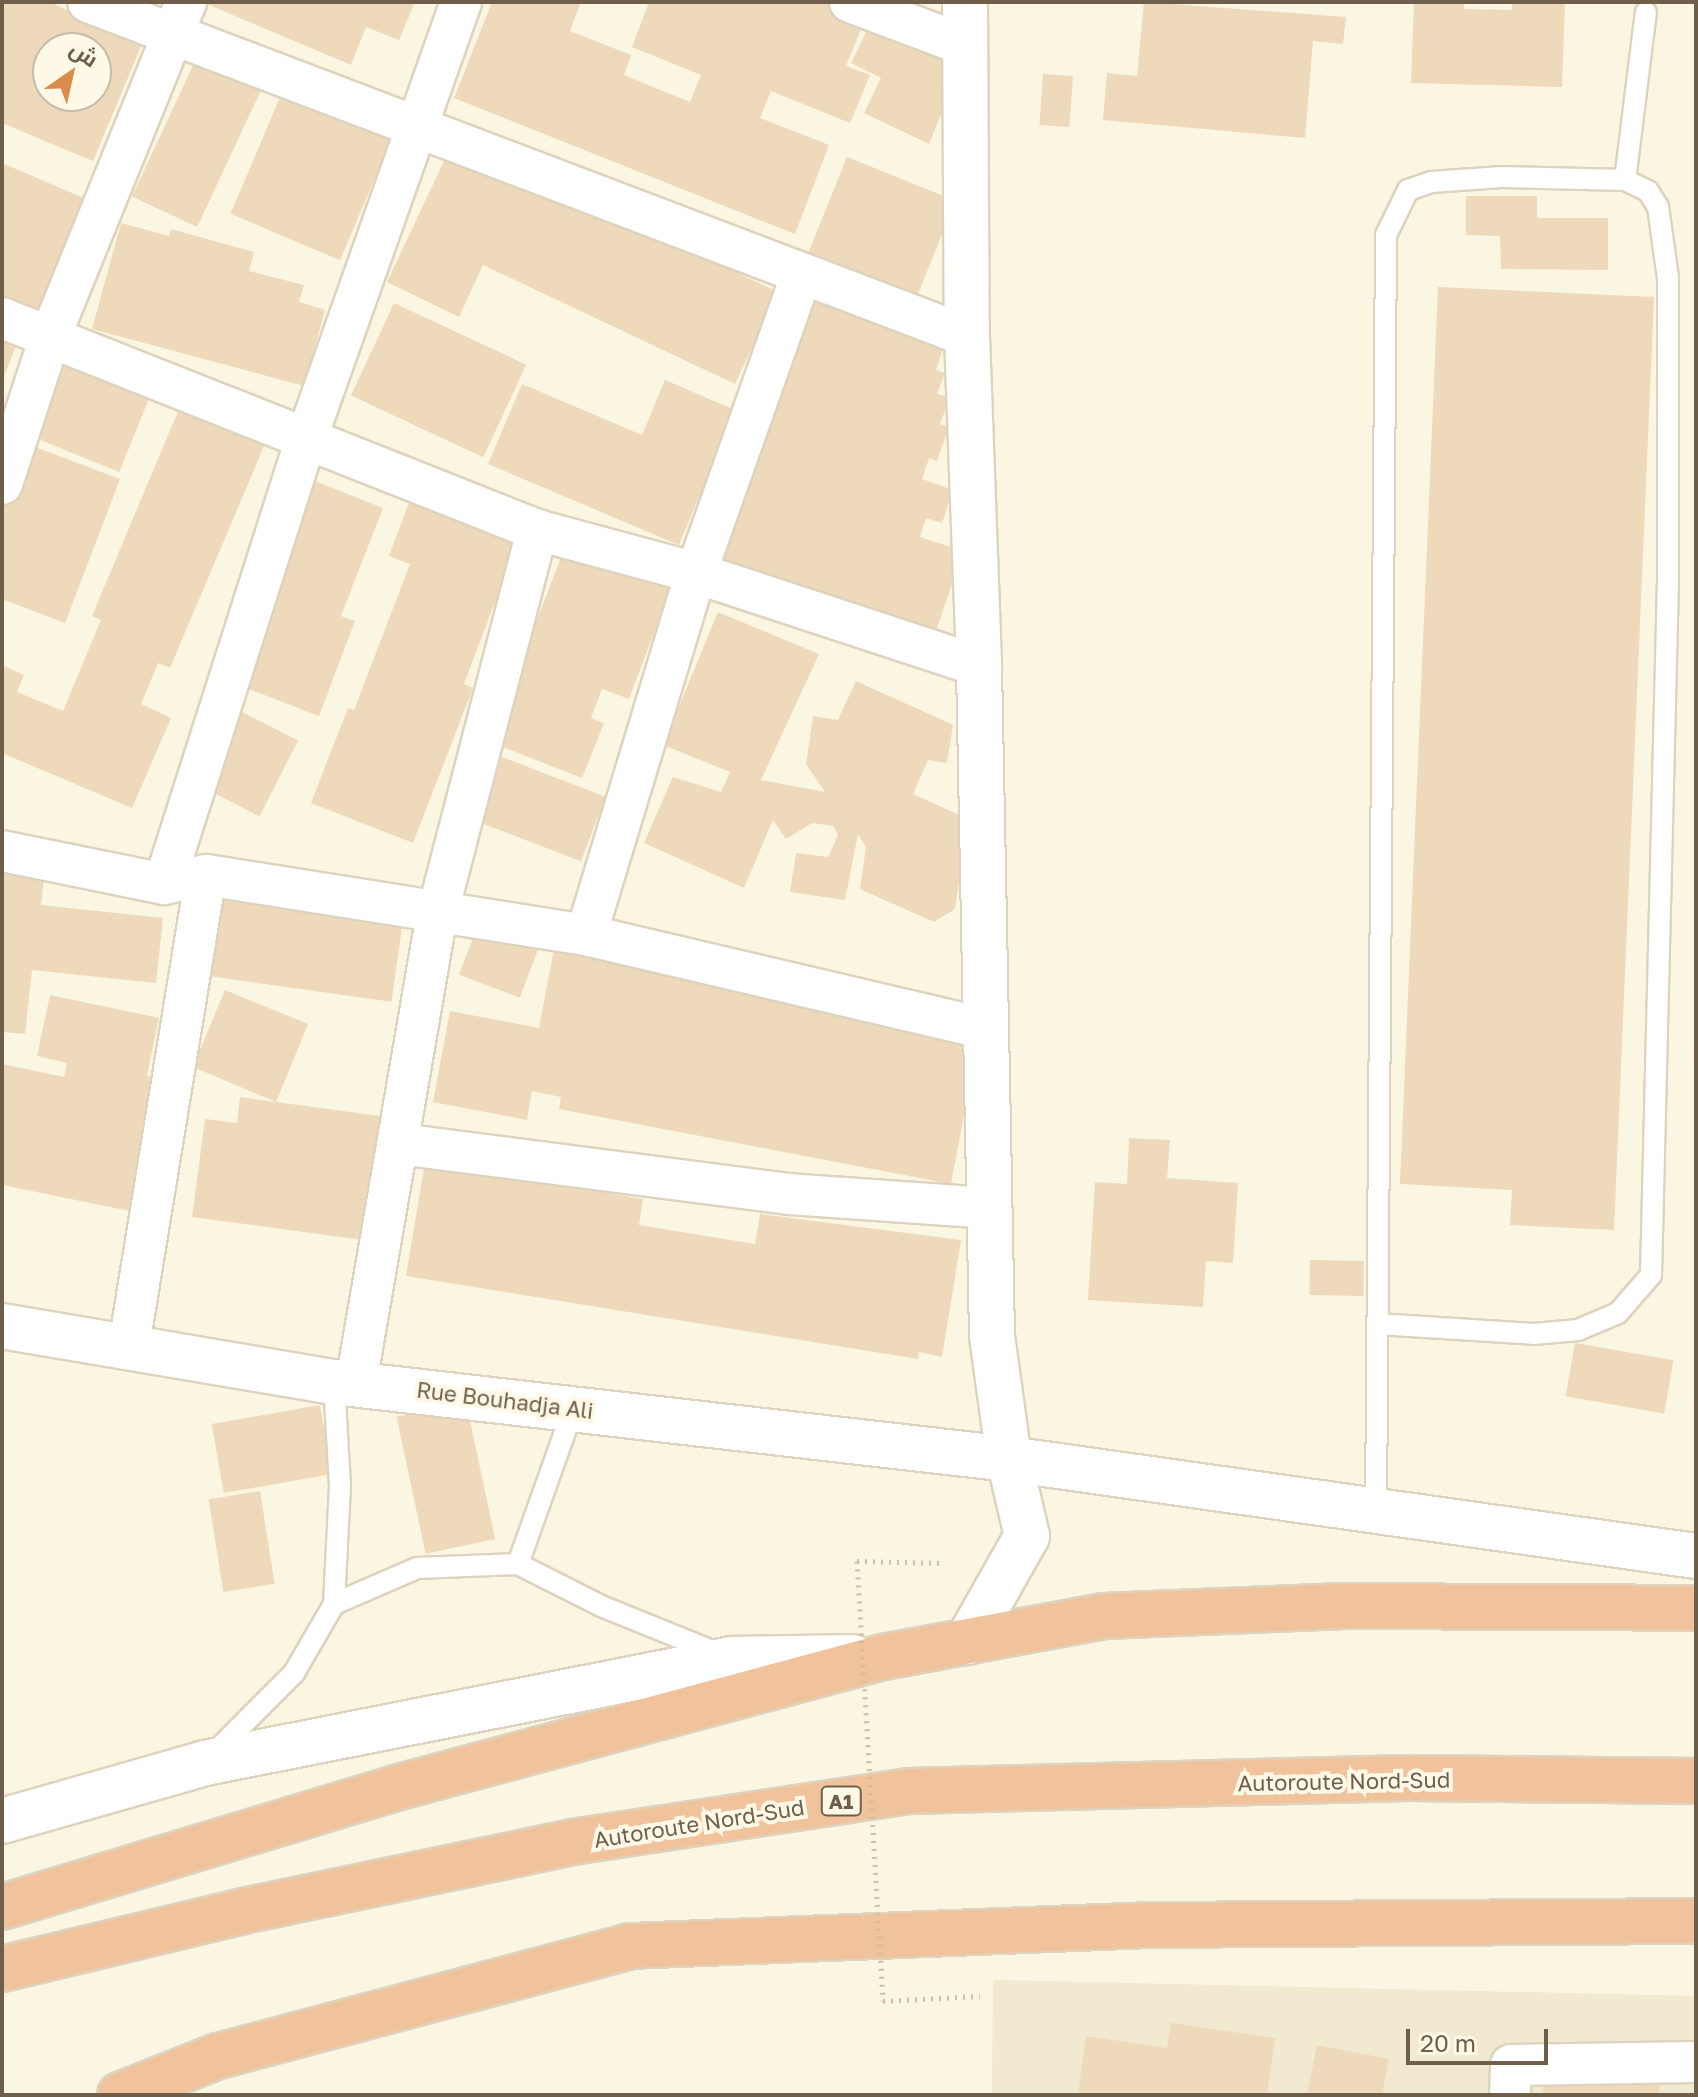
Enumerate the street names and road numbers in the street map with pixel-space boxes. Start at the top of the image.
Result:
street label: Rue Bouhadja Ali [415,1376,595,1424]
street label: Autoroute Nord-Sud [1237,1766,1451,1796]
road number: A1 [819,1785,863,1817]
street label: Autoroute Nord-Sud [592,1793,806,1853]

